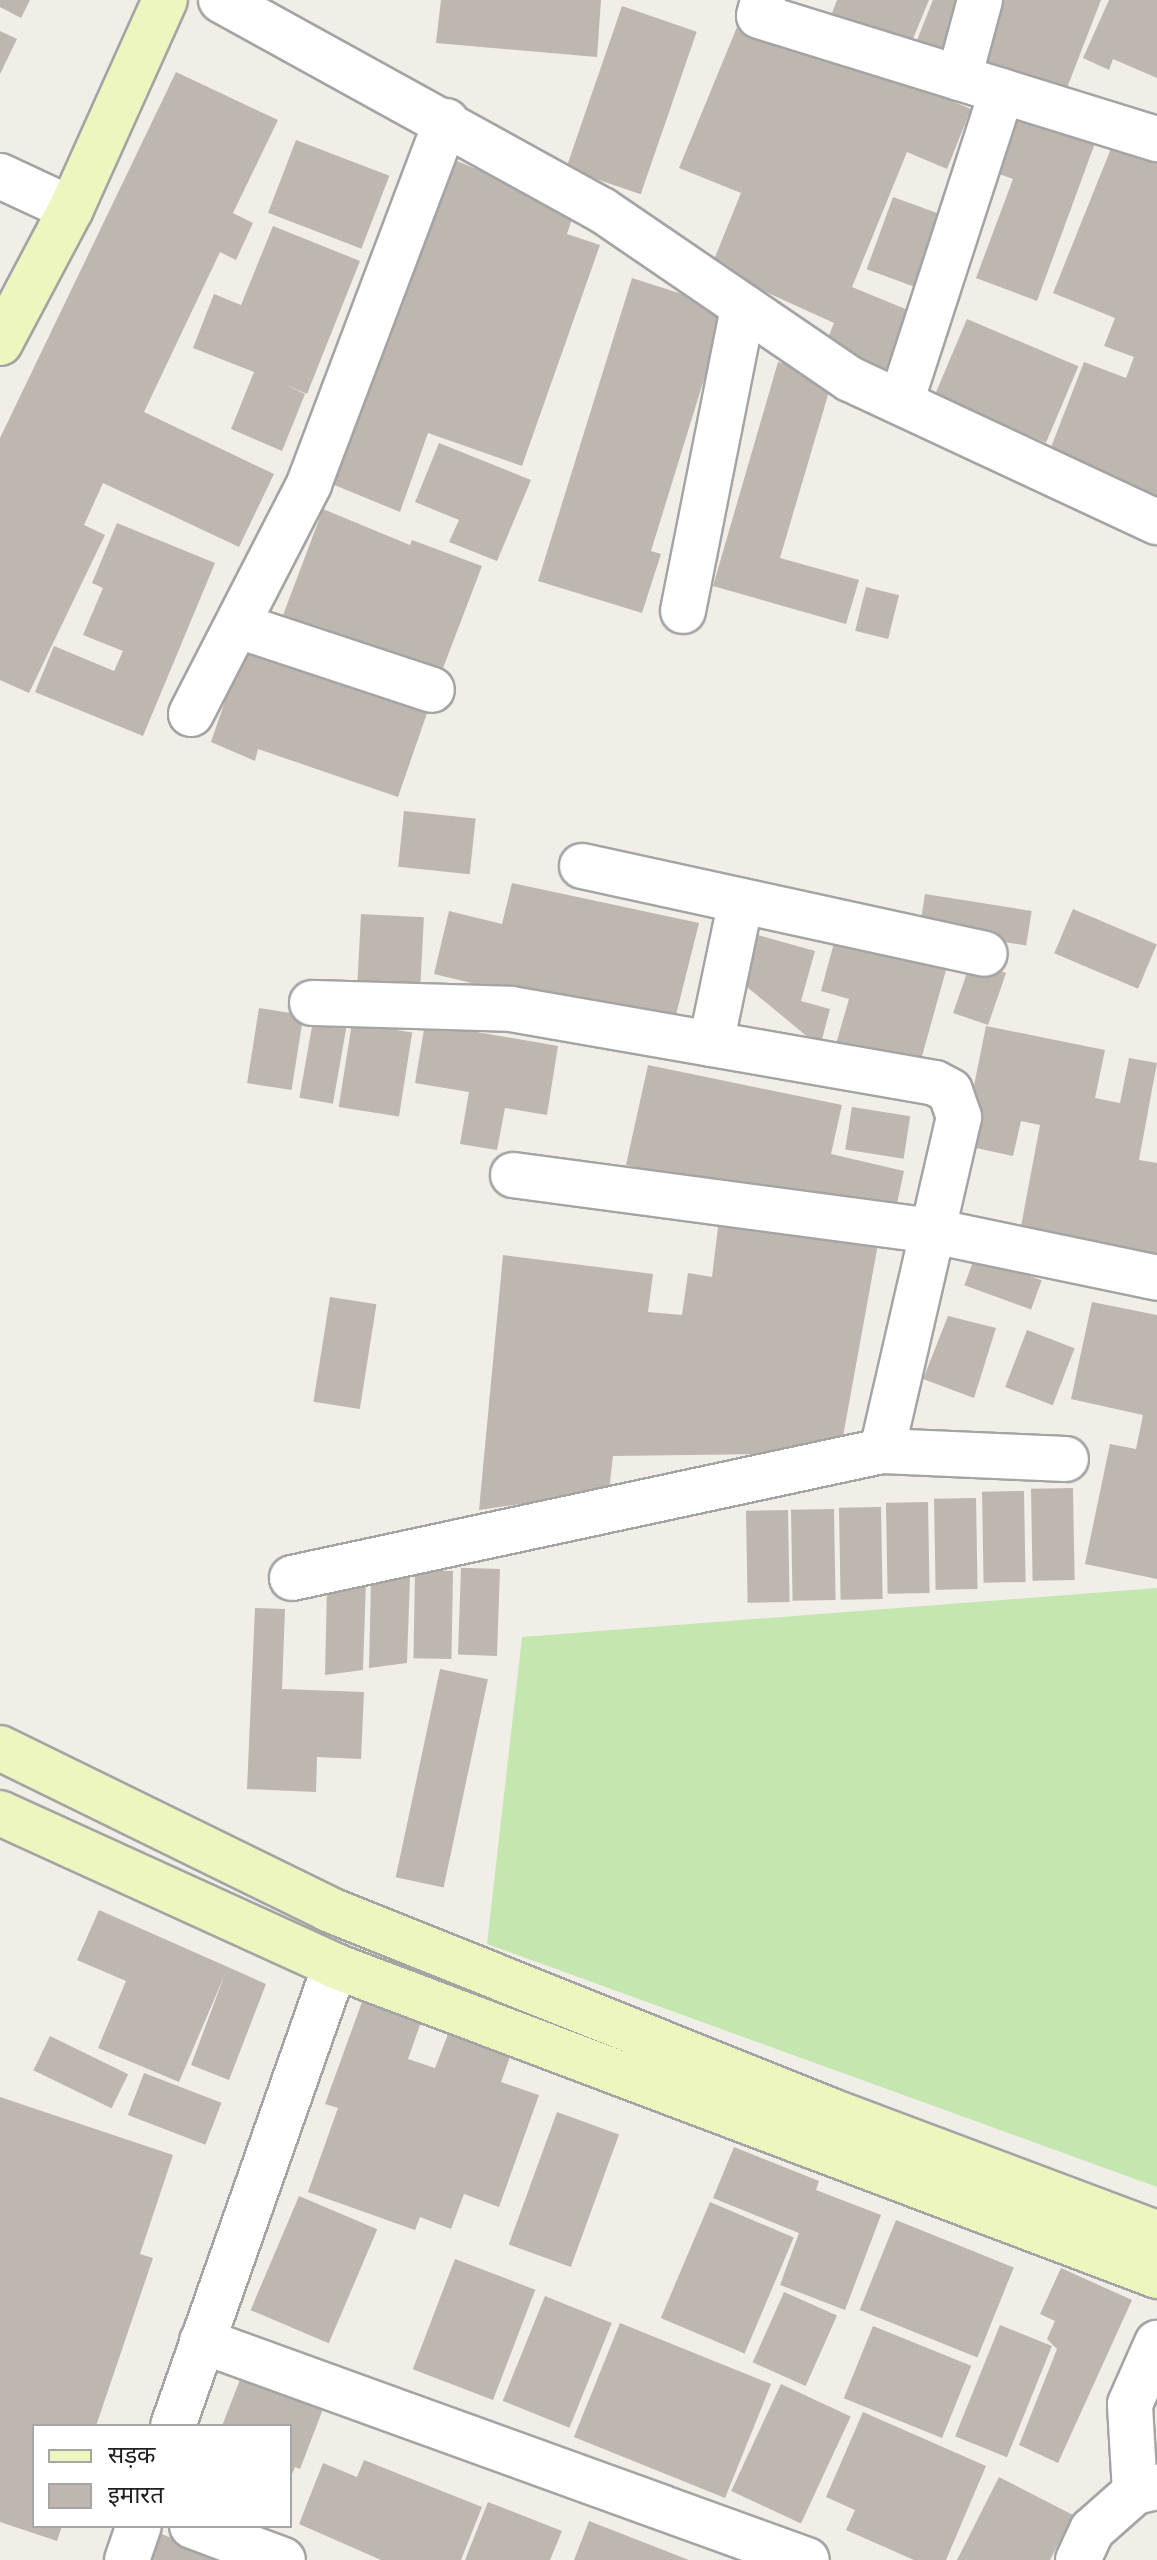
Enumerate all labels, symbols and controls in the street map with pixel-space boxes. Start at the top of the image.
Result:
legend [32,2424,292,2528]
text: सड़क [108,2440,156,2469]
text: इमारत [108,2480,164,2509]

